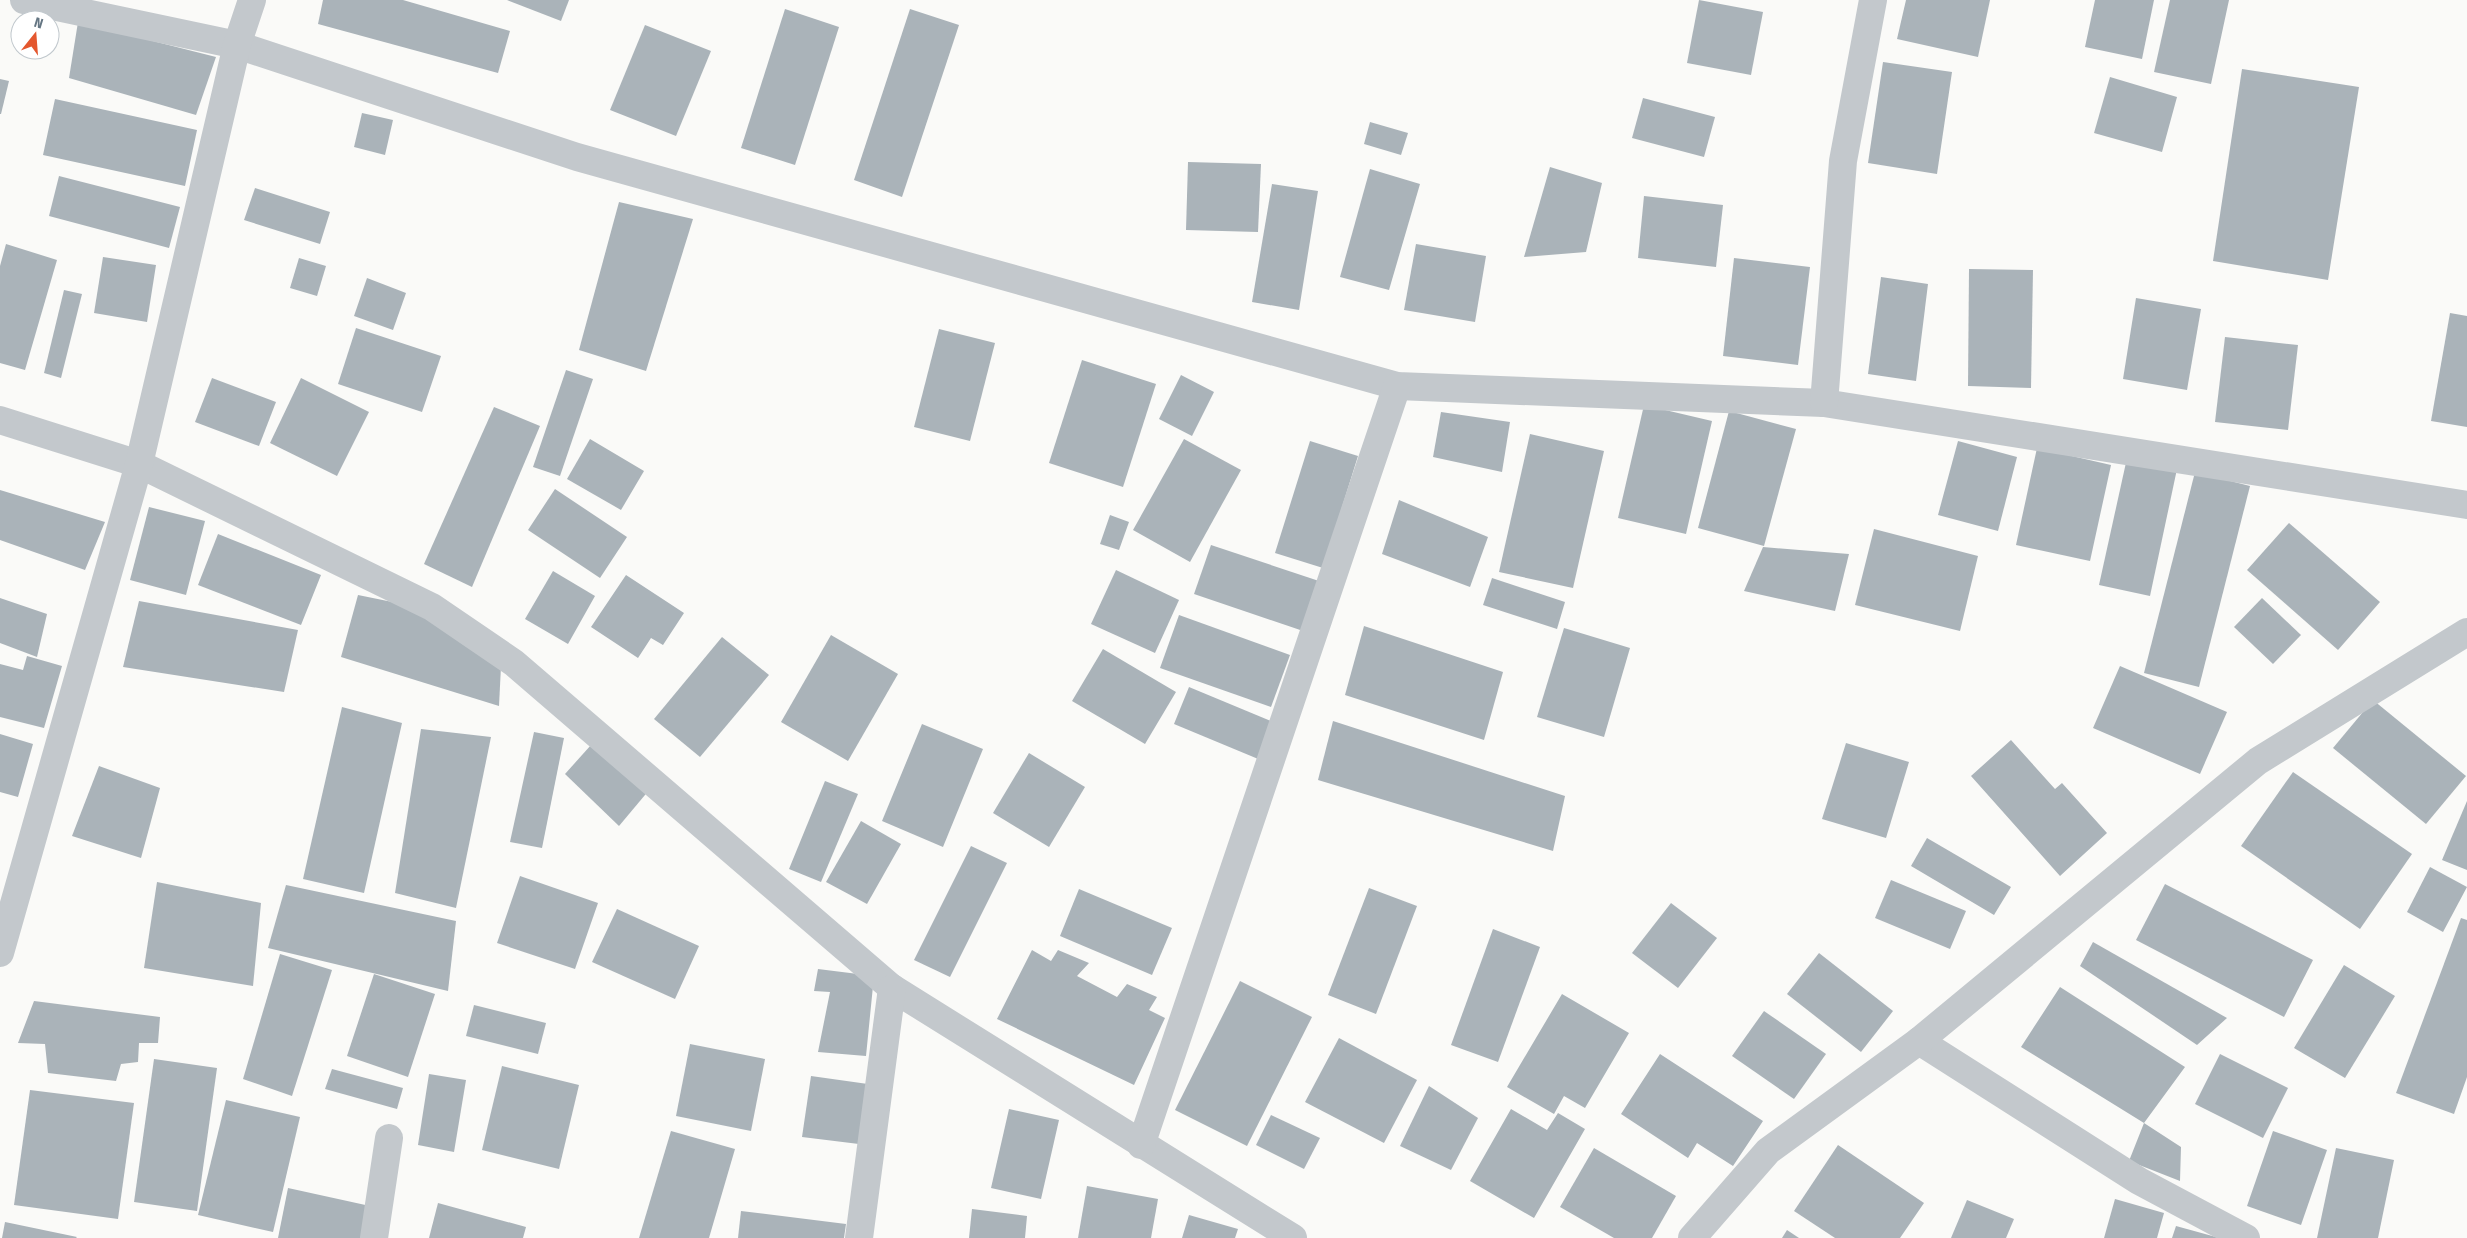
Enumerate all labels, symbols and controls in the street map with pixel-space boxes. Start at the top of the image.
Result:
north arrow [10,10,60,60]
text: N [32,14,45,32]

